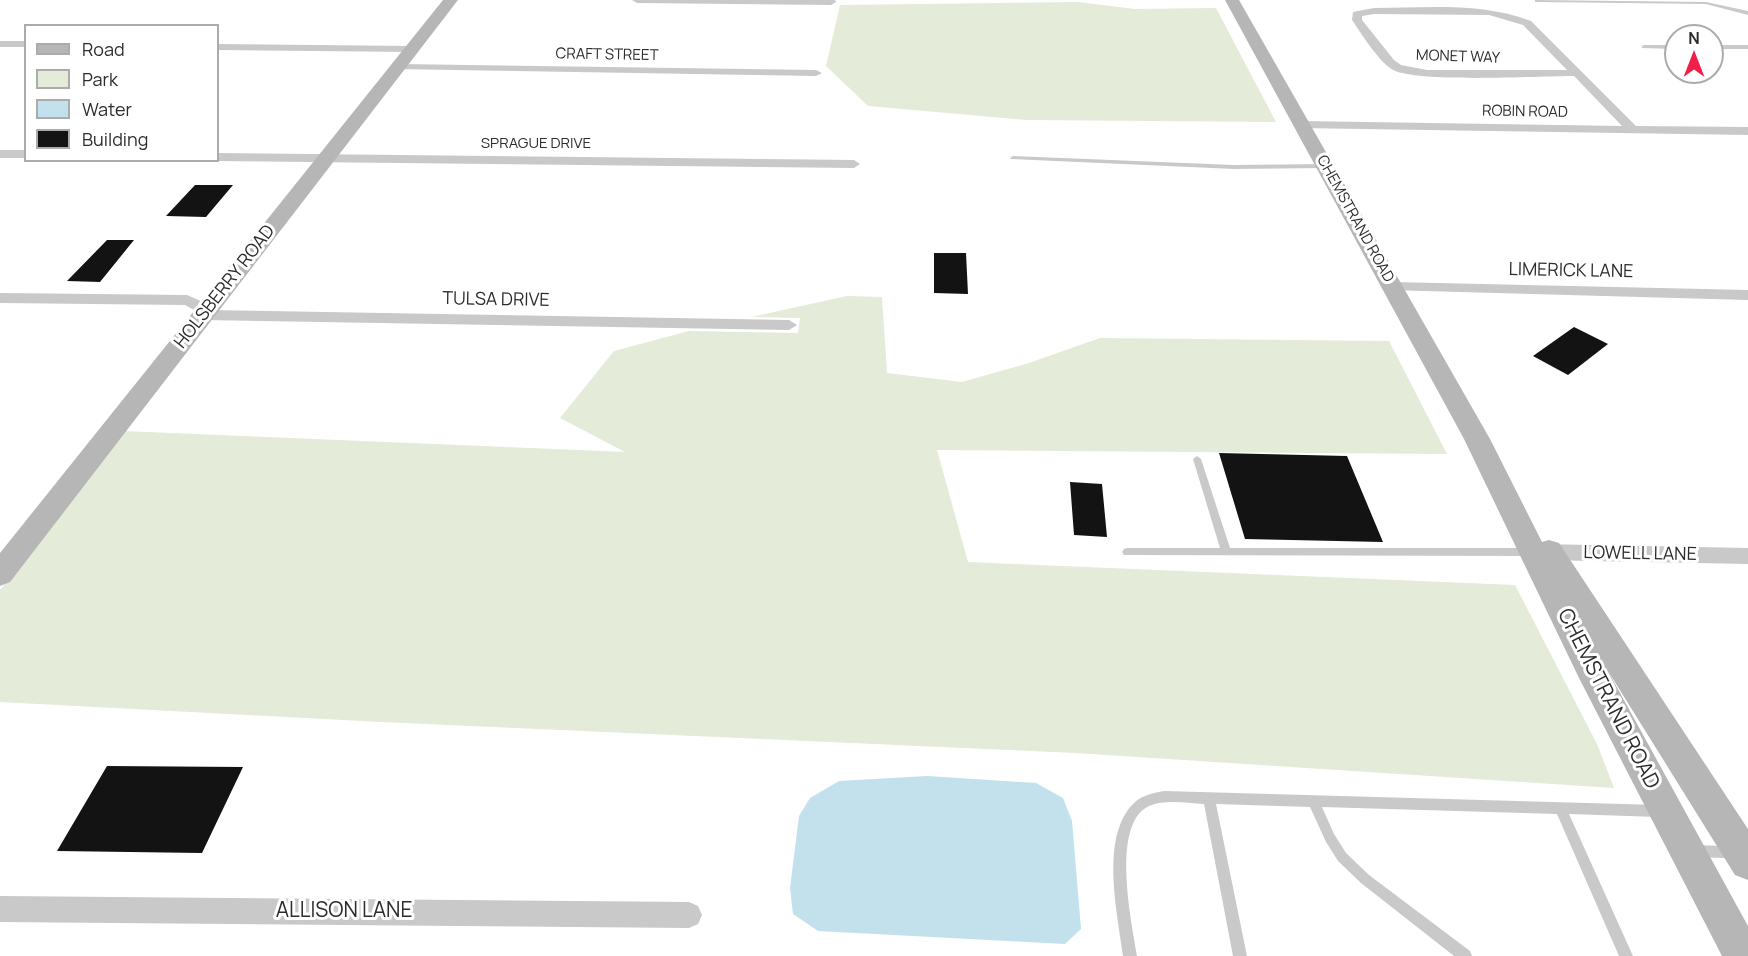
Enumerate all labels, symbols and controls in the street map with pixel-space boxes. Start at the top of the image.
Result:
legend [24,24,219,162]
north arrow [1664,24,1724,84]
text: N [1688,27,1700,49]
text: Road [82,37,125,61]
street label: CRAFT STREET [555,45,659,65]
street label: MONET WAY [1416,47,1500,67]
text: Park [82,67,118,91]
text: Water [82,97,132,121]
street label: ROBIN ROAD [1482,102,1568,122]
text: Building [82,127,148,151]
street label: SPRAGUE DRIVE [481,135,591,153]
street label: CHEMSTRAND ROAD [1313,152,1397,286]
street label: HOLSBERRY ROAD [170,221,280,353]
street label: LIMERICK LANE [1508,259,1634,283]
street label: TULSA DRIVE [442,288,550,312]
street label: LOWELL LANE [1583,542,1697,566]
street label: CHEMSTRAND ROAD [1552,605,1664,793]
street label: ALLISON LANE [276,898,412,924]

